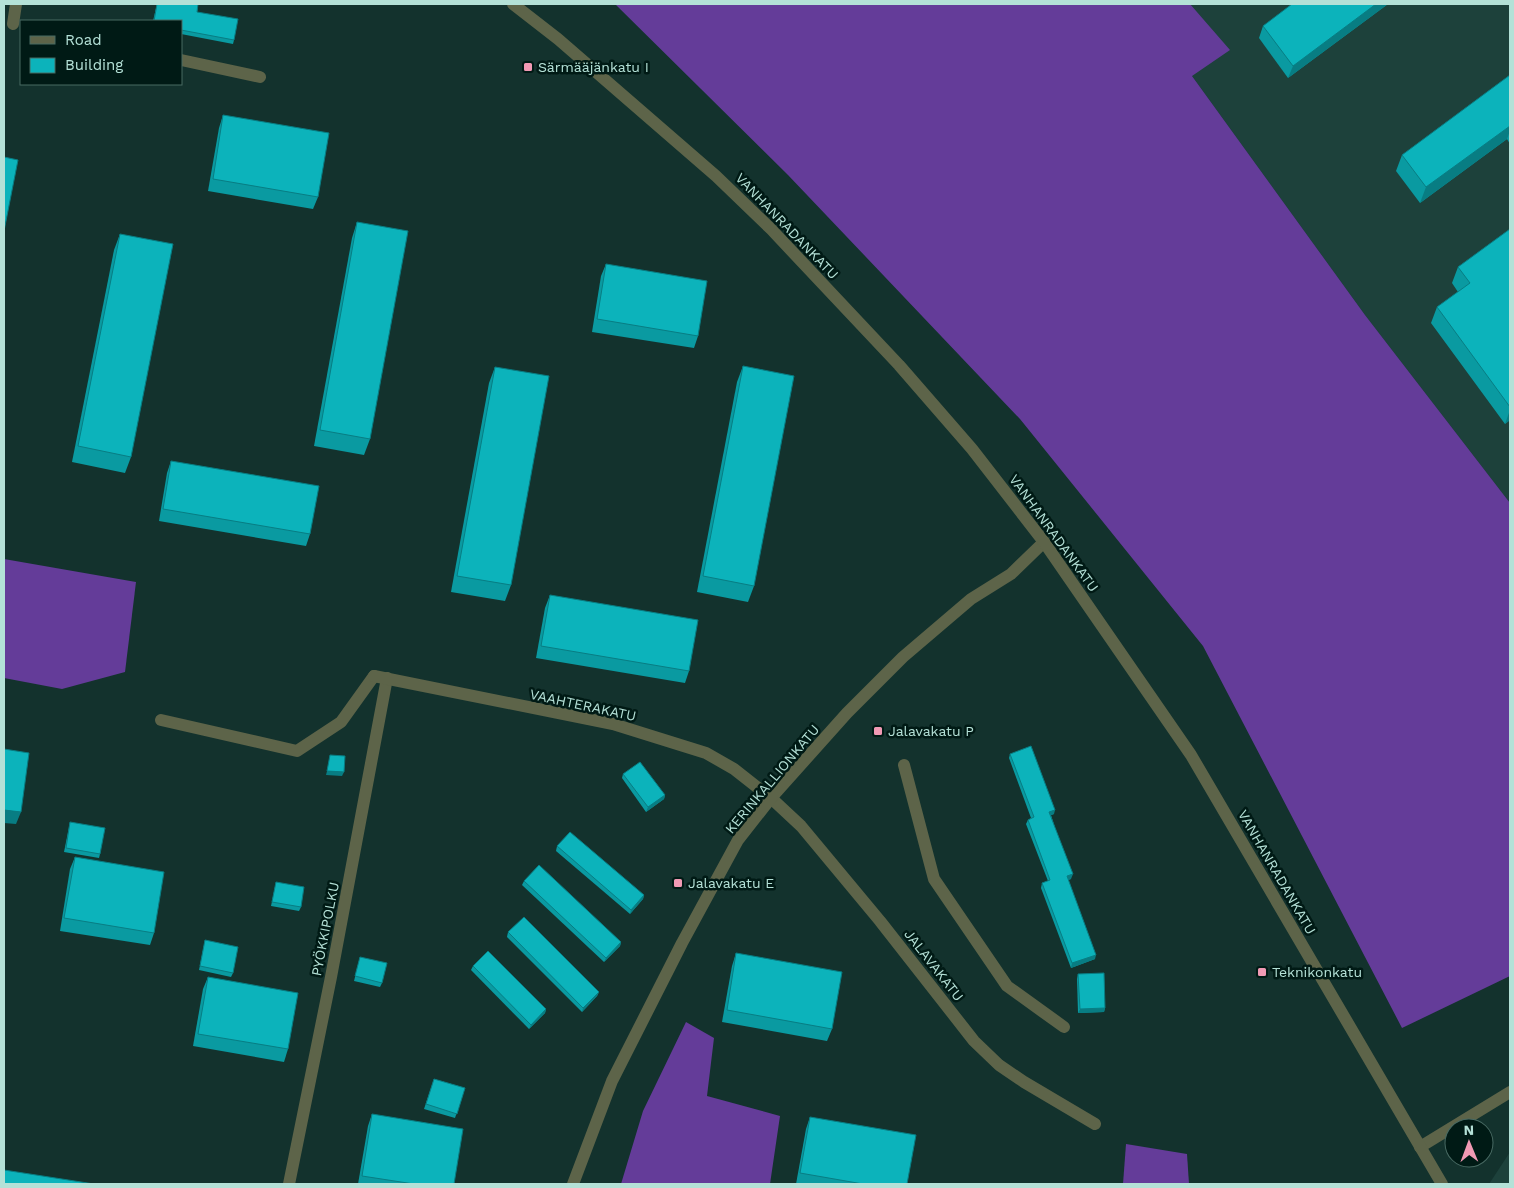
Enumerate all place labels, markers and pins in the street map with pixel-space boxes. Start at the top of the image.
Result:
place label: Särmääjänkatu I [538,59,649,75]
marker: Särmääjänkatu I [522,61,534,73]
place label: Jalavakatu P [888,723,974,739]
marker: Jalavakatu P [872,725,884,737]
place label: Jalavakatu E [688,875,774,891]
marker: Jalavakatu E [672,877,684,889]
place label: Teknikonkatu [1272,964,1362,980]
marker: Teknikonkatu [1256,966,1268,978]

